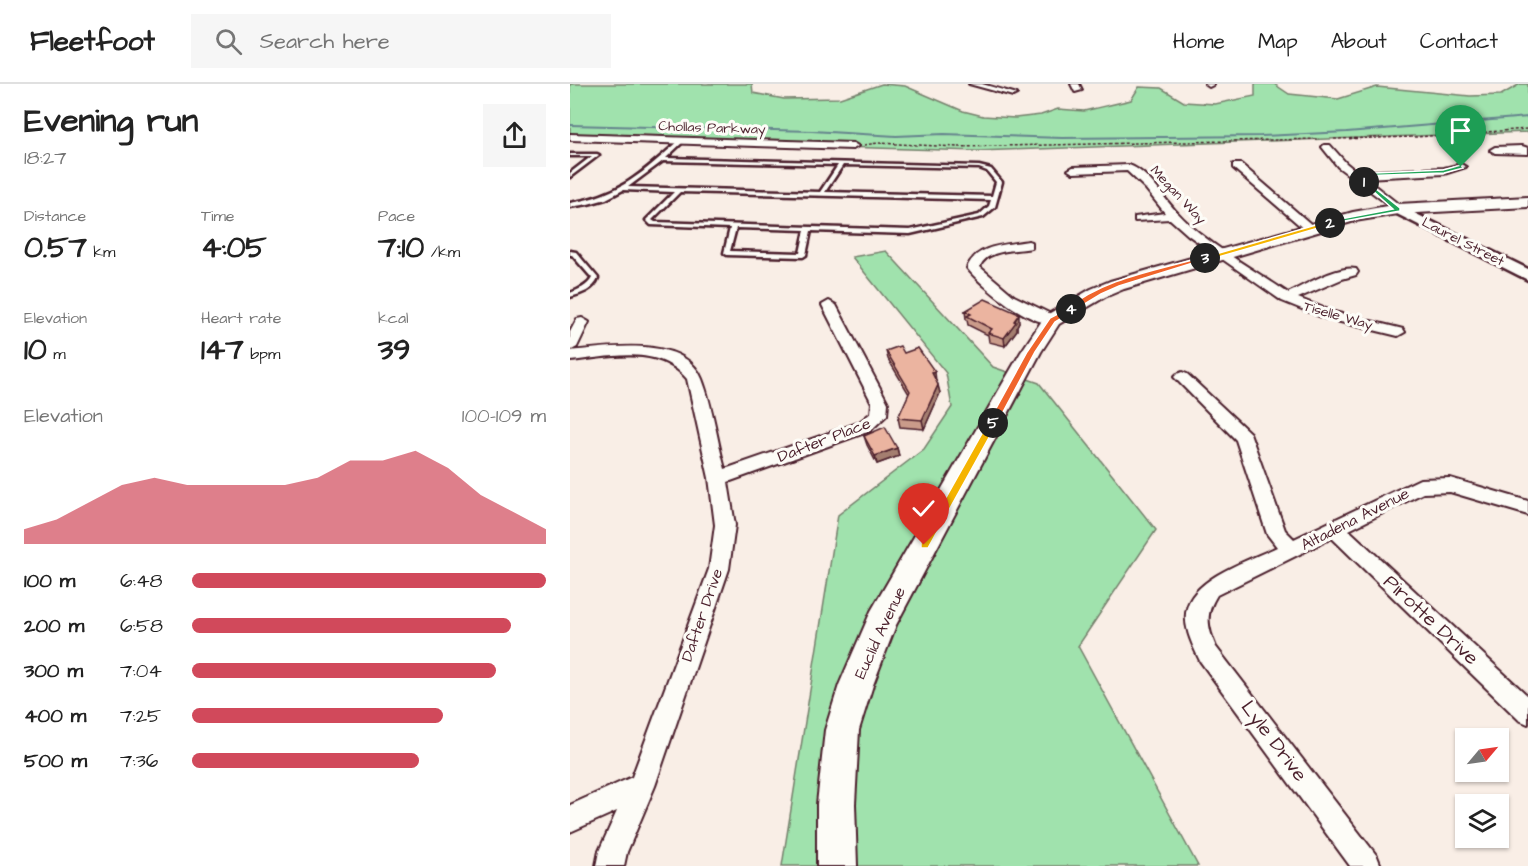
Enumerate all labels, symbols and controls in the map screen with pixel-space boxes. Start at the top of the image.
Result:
search box [191,14,611,68]
text: Fleetfoot [30,22,155,61]
icon: search [212,25,245,58]
text: Search here [260,26,390,57]
text: Home [1173,27,1225,56]
text: Map [1258,27,1298,56]
text: About [1331,27,1387,56]
text: Contact [1420,27,1498,56]
text: Evening run [24,98,198,144]
button: share [483,104,546,167]
pin [1435,105,1486,167]
icon: arrive [1444,114,1477,147]
street label: Chollas Parkway [658,116,766,140]
text: 18:27 [24,144,67,172]
street label: Megan Way [1145,161,1211,229]
pin: 1 [1349,167,1379,197]
text: 1 [1363,171,1365,193]
text: Distance [24,205,86,227]
text: Time [201,205,235,227]
text: Pace [378,205,415,227]
pin: 2 [1315,208,1345,238]
text: 2 [1325,212,1335,234]
street label: Laurel Street [1418,213,1508,272]
text: 0.57 [24,227,87,269]
text: 4:05 [201,227,267,269]
text: 7:10 [378,227,424,269]
text: km [87,241,116,263]
text: /km [424,241,460,263]
pin: 3 [1190,243,1220,273]
text: 3 [1201,247,1209,269]
pin: 4 [1056,294,1086,324]
street label: Tiselle Way [1301,297,1375,335]
text: 4 [1066,298,1076,320]
text: Elevation [24,307,87,329]
text: Heart rate [201,307,281,329]
text: kcal [378,307,409,329]
text: 10 [24,329,47,371]
text: 147 [201,329,244,371]
text: 39 [378,329,410,371]
text: m [47,343,66,365]
text: bpm [244,343,280,365]
text: Elevation [24,402,103,430]
text: 100–109 m [462,402,546,430]
pin: 5 [978,408,1008,438]
street label: Dafter Place [774,412,874,468]
text: 5 [987,412,999,434]
street label: Altadena Avenue [1297,482,1413,556]
pin [898,483,949,545]
icon: check [907,492,940,525]
street label: Dafter Drive [676,565,728,664]
text: 100 m [24,567,75,595]
text: 6:48 [120,567,162,595]
street label: Pirotte Drive [1377,568,1485,672]
street label: Euclid Avenue [849,583,911,683]
text: 200 m [24,612,84,640]
text: 6:58 [120,612,163,640]
text: 300 m [24,657,83,685]
text: 7:04 [120,657,162,685]
street label: Lyle Drive [1233,695,1314,788]
text: 400 m [24,702,86,730]
text: 7:25 [120,702,161,730]
north arrow [1455,728,1509,782]
map controls [1455,728,1509,848]
text: 500 m [24,747,87,775]
text: 7:36 [120,747,158,775]
button: layers [1455,794,1509,848]

